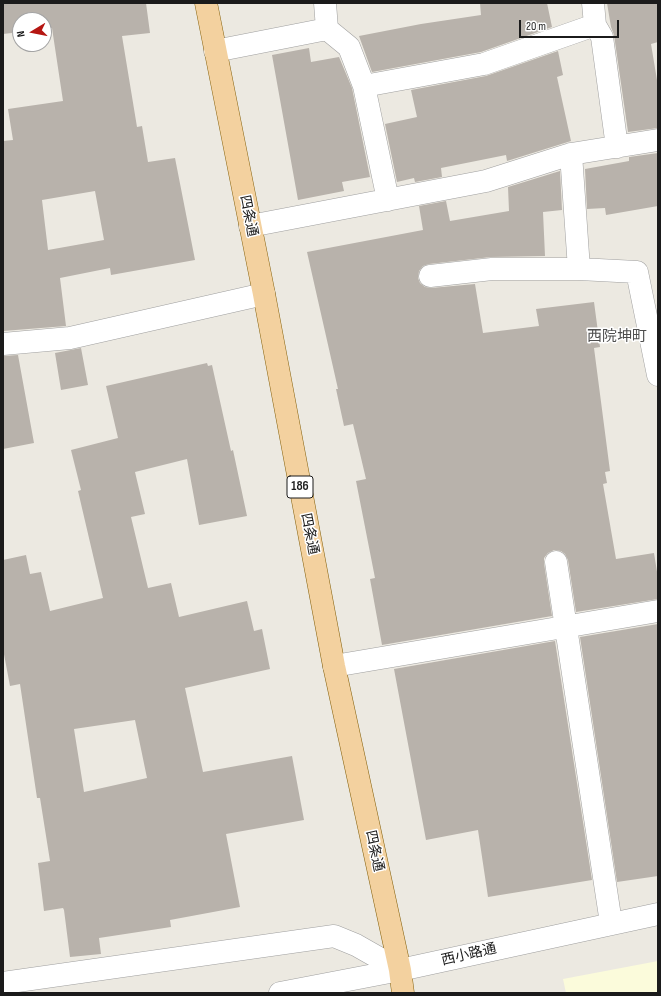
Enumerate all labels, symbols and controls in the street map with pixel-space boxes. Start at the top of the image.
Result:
north arrow [12,12,52,52]
scale bar [521,12,621,38]
text: 20 m [526,19,546,34]
text: N [14,30,28,38]
street label: 四条通 [236,194,260,238]
district label: 西院坤町 [587,328,647,346]
road number: 186 [287,476,313,498]
street label: 四条通 [297,512,321,556]
street label: 四条通 [361,829,387,873]
street label: 西小路通 [440,941,498,969]

